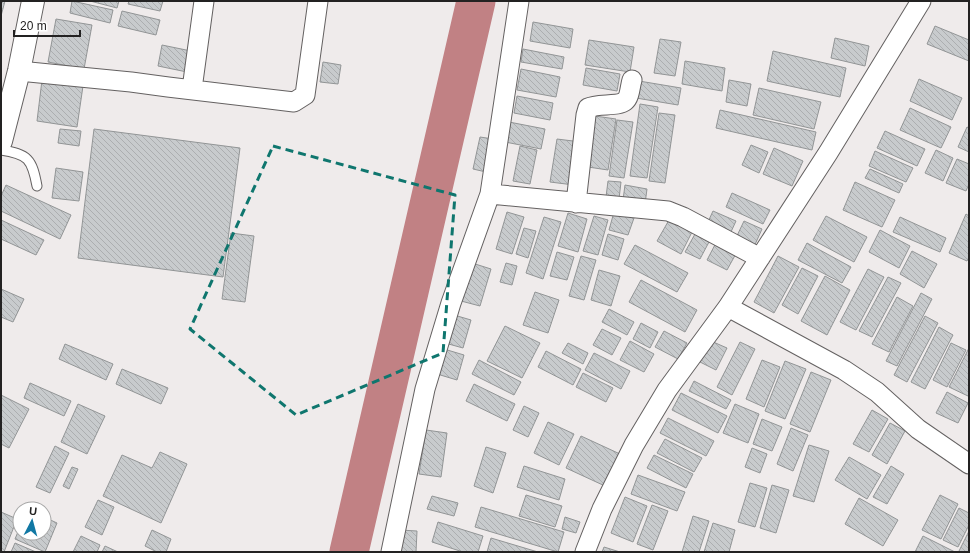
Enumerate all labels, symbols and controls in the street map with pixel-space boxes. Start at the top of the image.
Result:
scale bar [14,12,80,38]
text: 20 m [20,19,47,33]
north arrow [12,501,52,541]
text: U [28,505,38,517]

